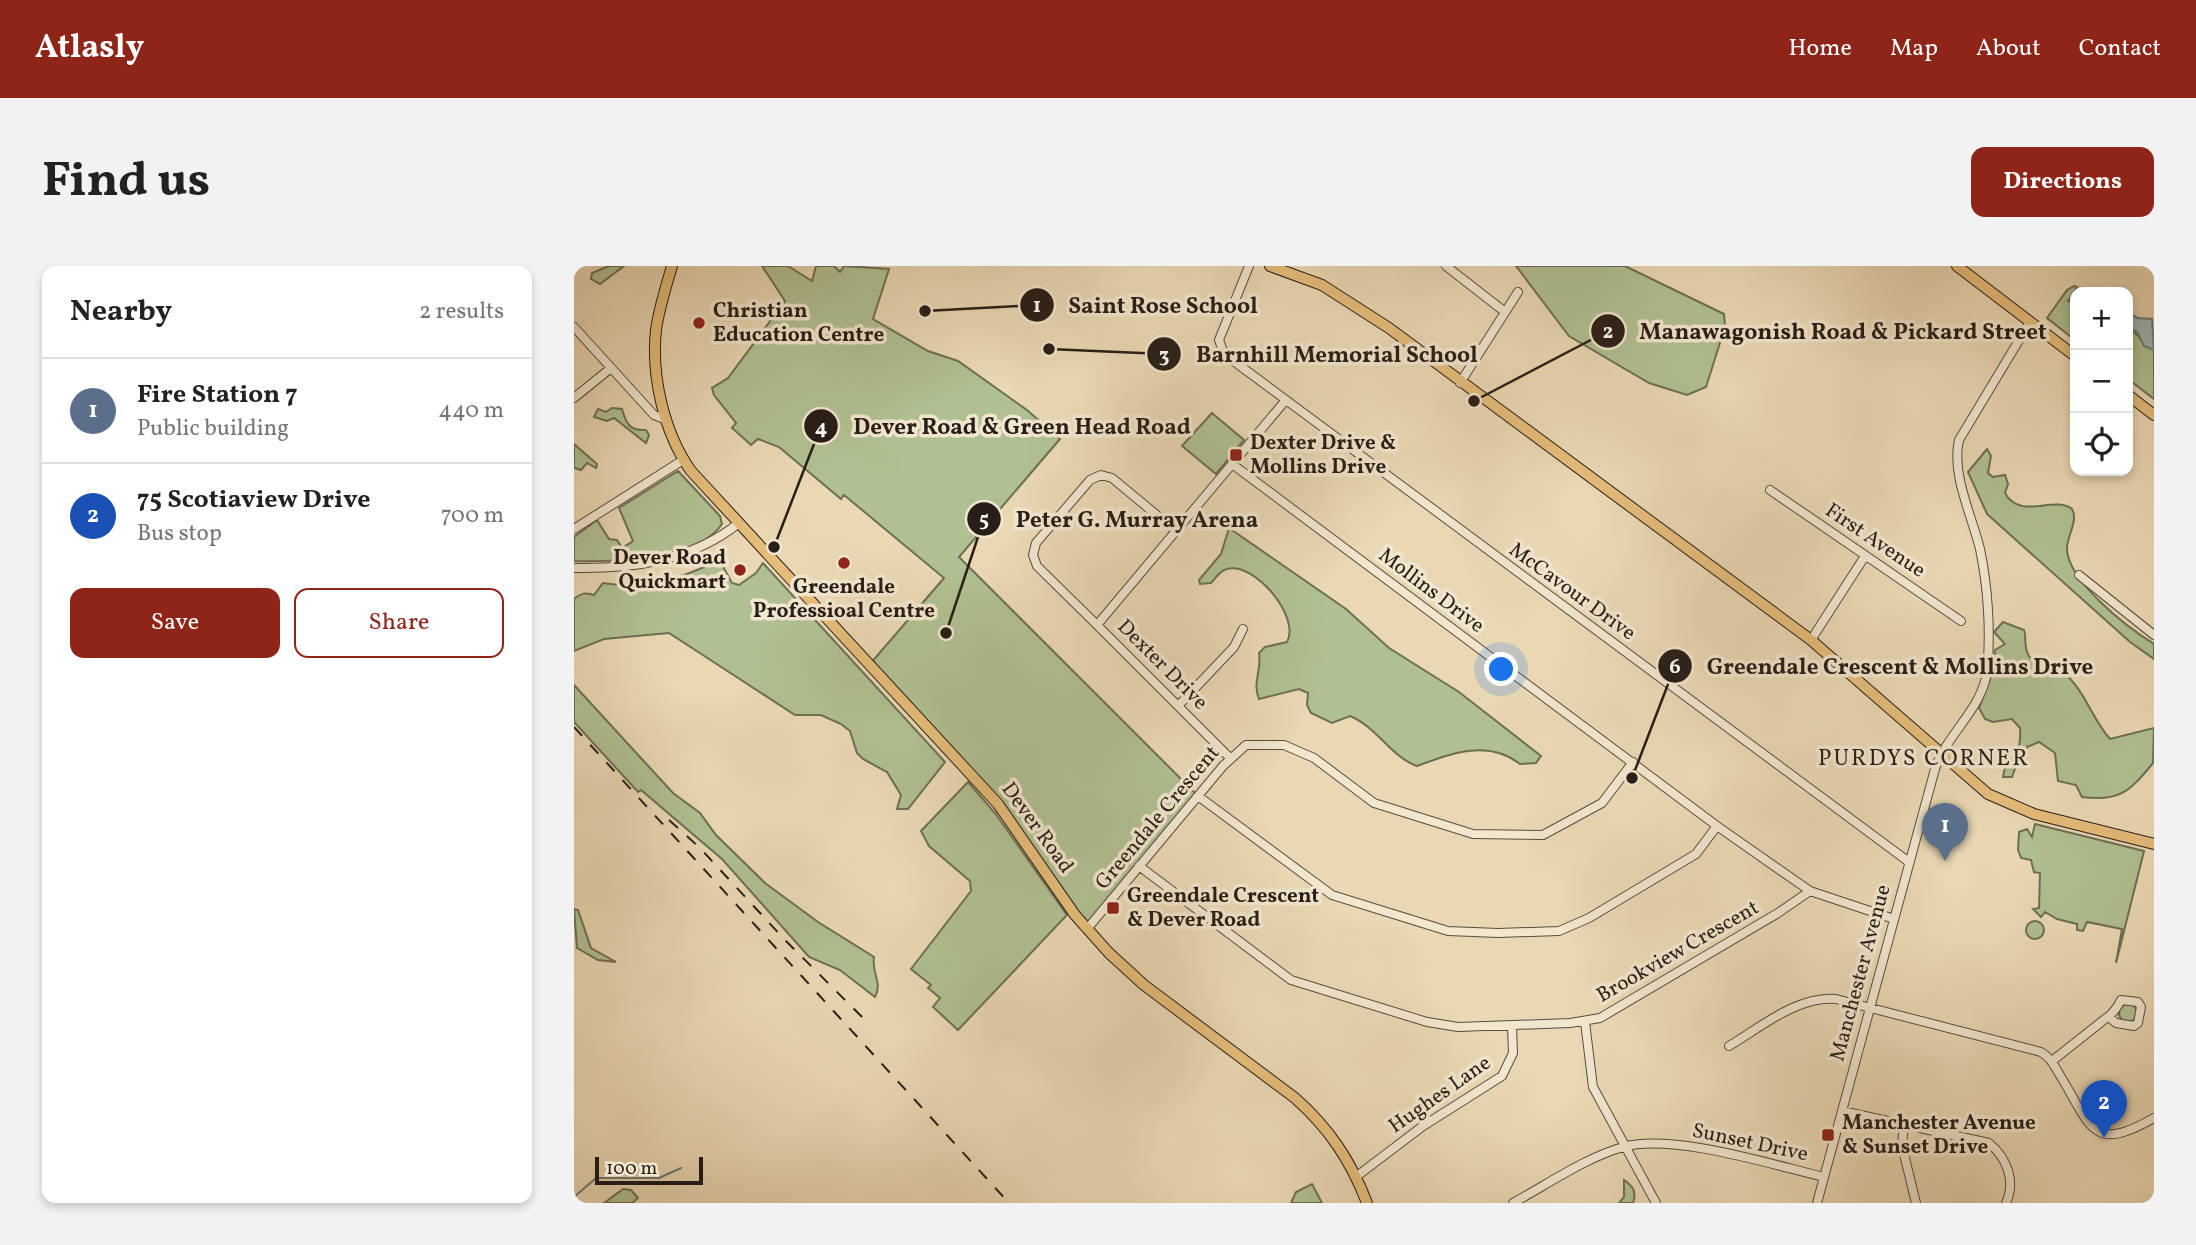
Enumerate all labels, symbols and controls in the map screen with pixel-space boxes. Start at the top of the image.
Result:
text: Atlasly [35,26,144,72]
text: Home [1788,32,1852,66]
text: Map [1890,32,1938,66]
text: About [1976,32,2041,66]
text: Contact [2079,32,2161,66]
button: Directions [1971,147,2154,217]
text: Find us [42,148,210,217]
callout: Saint Rose School [1019,283,1272,327]
map controls [2070,287,2133,476]
button: + [2070,287,2133,350]
text: Nearby [70,291,172,333]
text: Saint Rose School [1068,291,1258,323]
text: 1 [1033,292,1041,321]
text: 2 results [419,296,504,328]
place label: Christian Education Centre [713,297,884,350]
callout: Manawagonish Road & Pickard Street [1591,309,2061,353]
marker: Christian Education Centre [691,315,707,331]
text: Manawagonish Road & Pickard Street [1639,317,2047,349]
text: 2 [1603,318,1613,347]
callout: Barnhill Memorial School [1147,332,1492,376]
text: Barnhill Memorial School [1196,340,1478,372]
text: 3 [1159,342,1169,371]
button: − [2070,350,2133,413]
text: Fire Station 7 [137,377,298,413]
text: 1 [88,395,98,427]
text: 440 m [438,395,504,427]
callout: Dever Road & Green Head Road [804,404,1204,448]
text: Dever Road & Green Head Road [853,412,1191,444]
text: Public building [137,413,289,445]
button: locate [2070,413,2133,476]
text: 4 [815,414,828,443]
place label: Dexter Drive & Mollins Drive [1250,429,1396,482]
marker: Dexter Drive & Mollins Drive [1228,447,1244,463]
text: 75 Scotiaview Drive [137,482,371,518]
callout: Peter G. Murray Arena [966,497,1272,541]
street label: First Avenue [1819,497,1931,585]
text: 2 [87,500,99,532]
text: 700 m [441,500,504,532]
text: Peter G. Murray Arena [1016,505,1258,537]
text: 5 [979,506,989,535]
text: Bus stop [137,518,222,550]
street label: McCavour Drive [1503,536,1641,648]
street label: Mollins Drive [1372,542,1490,641]
place label: Dever Road Quickmart [613,544,726,597]
marker: Greendale Professioal Centre [836,555,852,571]
marker: Dever Road Quickmart [732,562,748,578]
place label: Greendale Professioal Centre [753,573,935,626]
button: Save [70,588,280,658]
button: Share [294,588,504,658]
street label: Dexter Drive [1110,613,1214,717]
callout: Greendale Crescent & Mollins Drive [1657,644,2107,688]
your location [1484,652,1518,686]
text: Greendale Crescent & Mollins Drive [1707,652,2093,684]
text: 6 [1669,653,1681,682]
street label: Greendale Crescent [1089,740,1227,896]
district label: PURDYS CORNER [1818,743,2030,775]
street label: Dever Road [994,776,1080,880]
pin: 1 [1922,803,1968,861]
street label: Manchester Avenue [1823,881,1899,1064]
place label: Greendale Crescent & Dever Road [1127,882,1319,935]
street label: Brookview Crescent [1591,894,1765,1010]
marker: Greendale Crescent & Dever Road [1105,900,1121,916]
street label: Hughes Lane [1383,1049,1497,1141]
pin: 2 [2081,1080,2127,1138]
place label: Manchester Avenue & Sunset Drive [1842,1109,2036,1162]
street label: Sunset Drive [1689,1117,1811,1169]
marker: Manchester Avenue & Sunset Drive [1820,1127,1836,1143]
scale bar [595,1154,704,1186]
text: 100 m [606,1156,657,1182]

